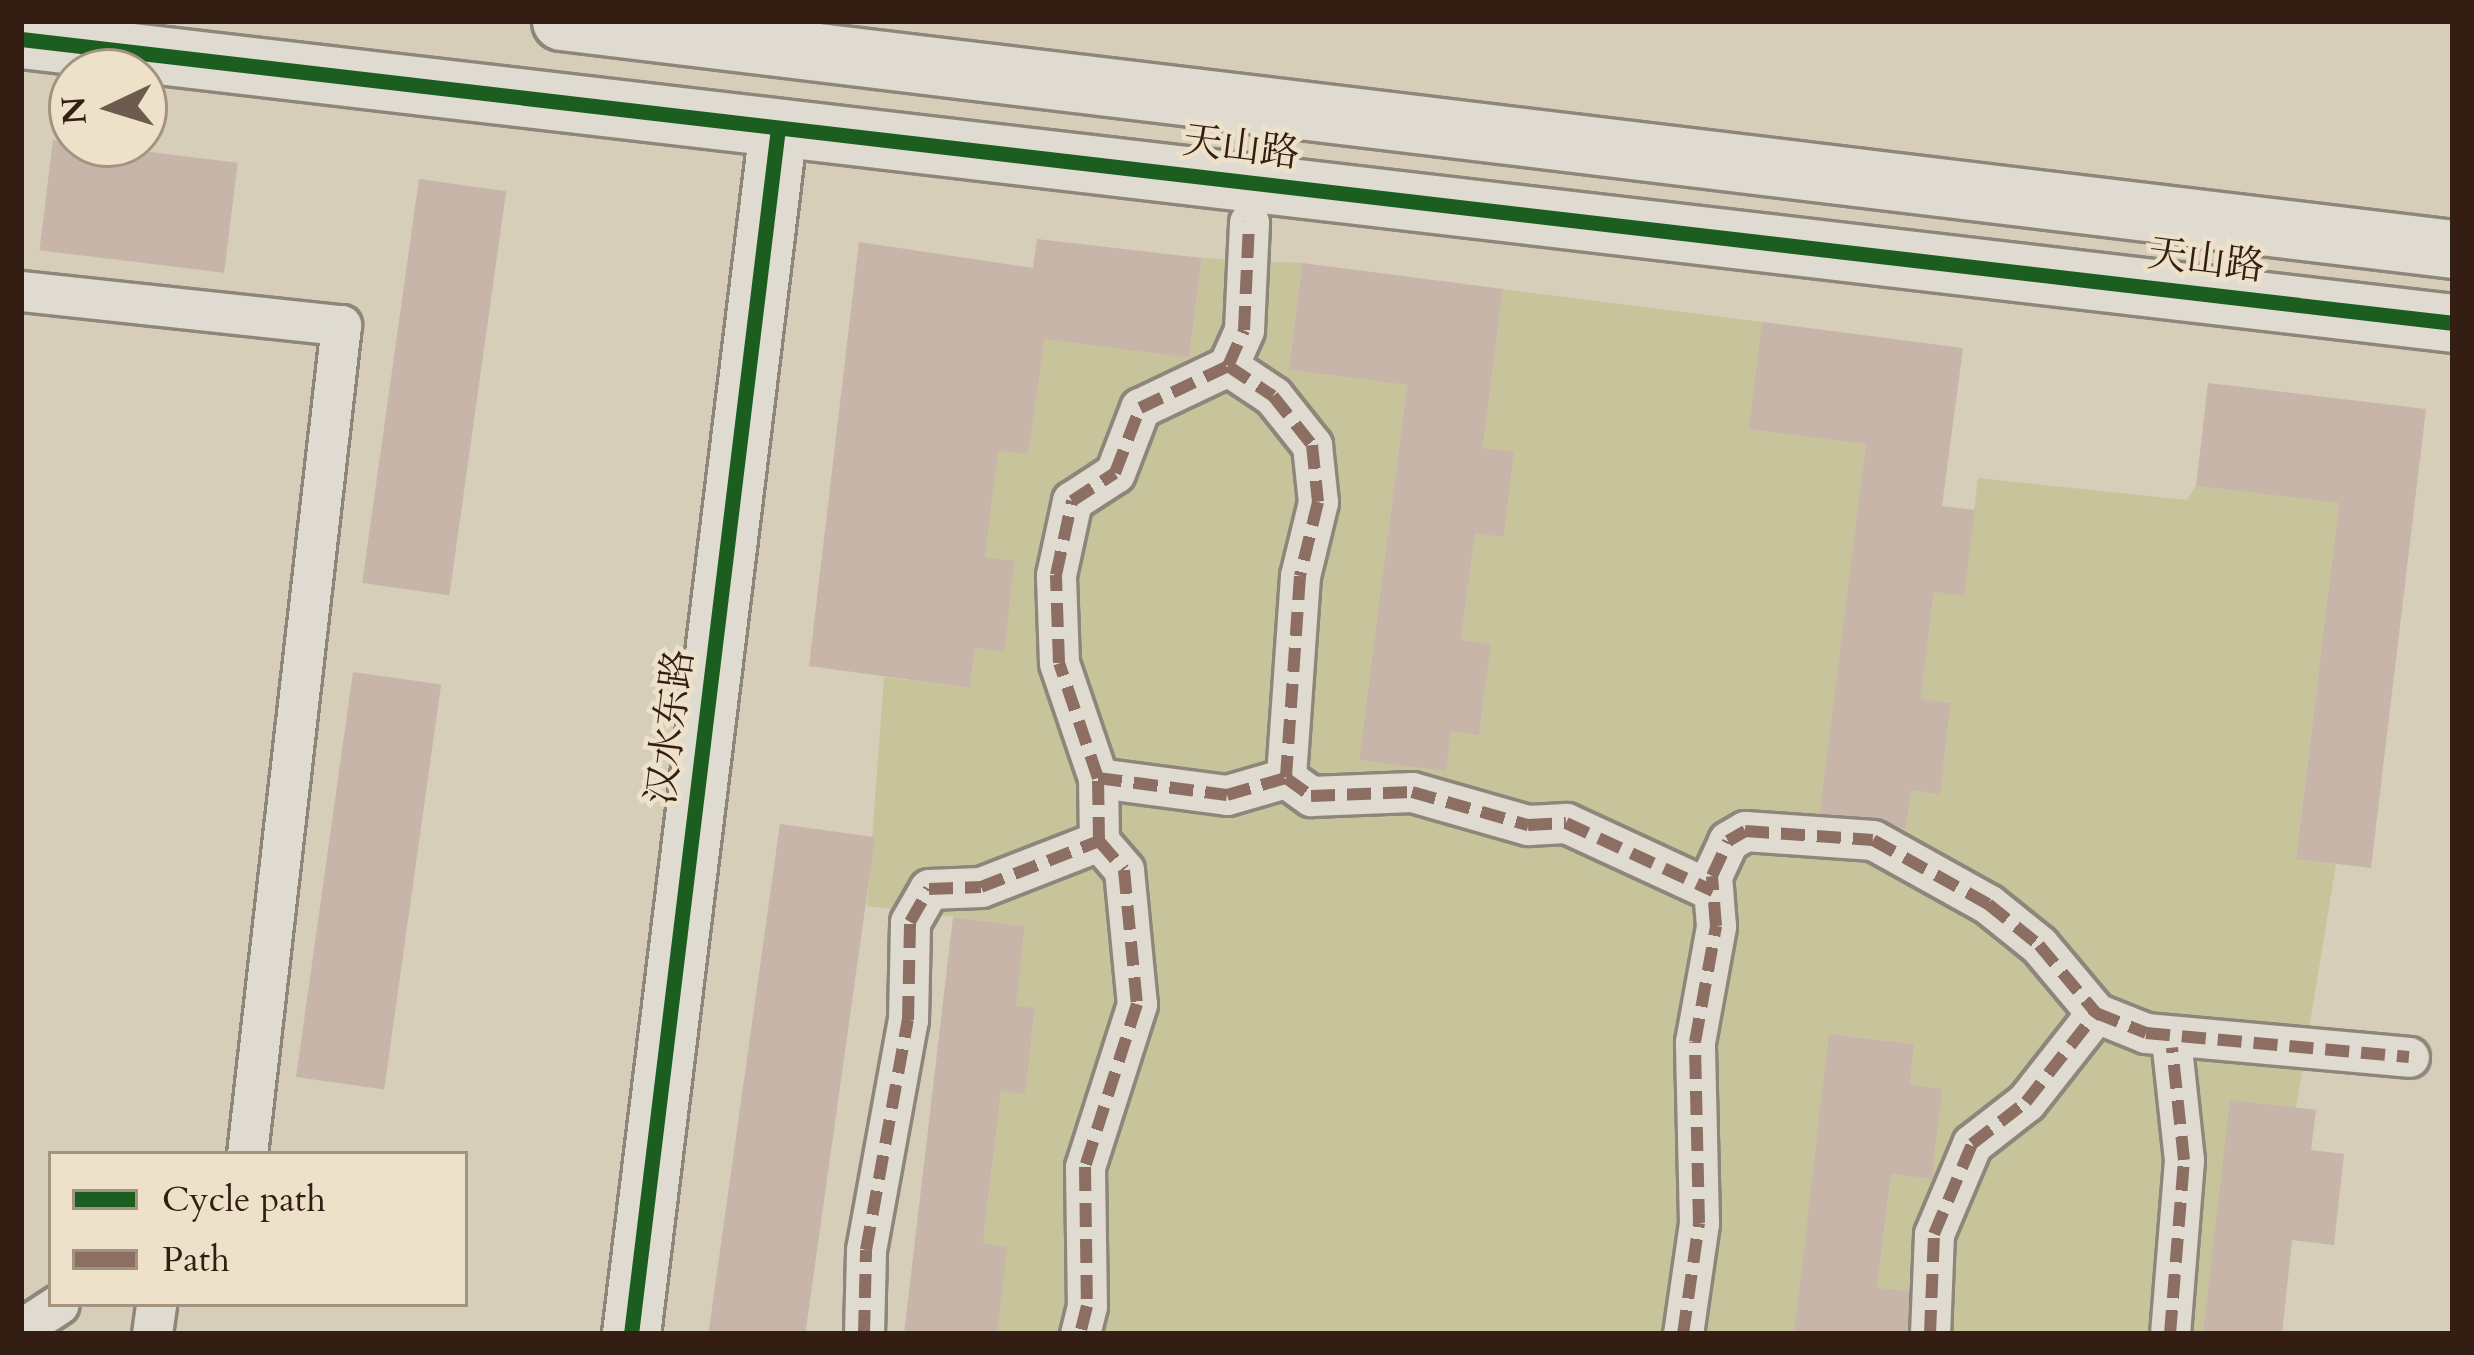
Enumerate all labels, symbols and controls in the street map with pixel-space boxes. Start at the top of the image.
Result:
north arrow [48,48,168,168]
text: N [51,94,98,126]
street label: 天山路 [1180,118,1302,178]
street label: 天山路 [2145,231,2267,291]
street label: 汉水东路 [638,647,704,807]
legend [48,1151,468,1307]
text: Cycle path [162,1175,326,1224]
text: Path [162,1235,230,1284]

